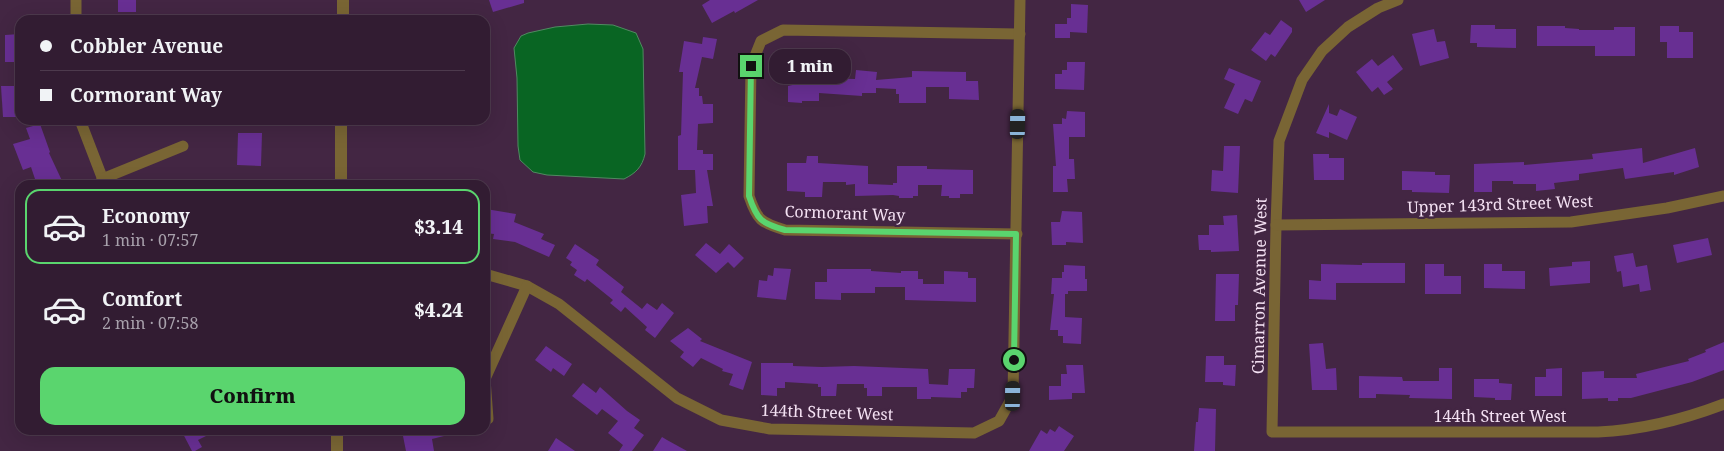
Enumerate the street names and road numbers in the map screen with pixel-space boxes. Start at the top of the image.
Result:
street label: Upper 143rd Street West [1407,190,1594,218]
street label: Cimarron Avenue West [1246,197,1272,374]
street label: Cormorant Way [784,200,907,226]
street label: 144th Street West [760,399,894,425]
street label: 144th Street West [1434,405,1567,427]

